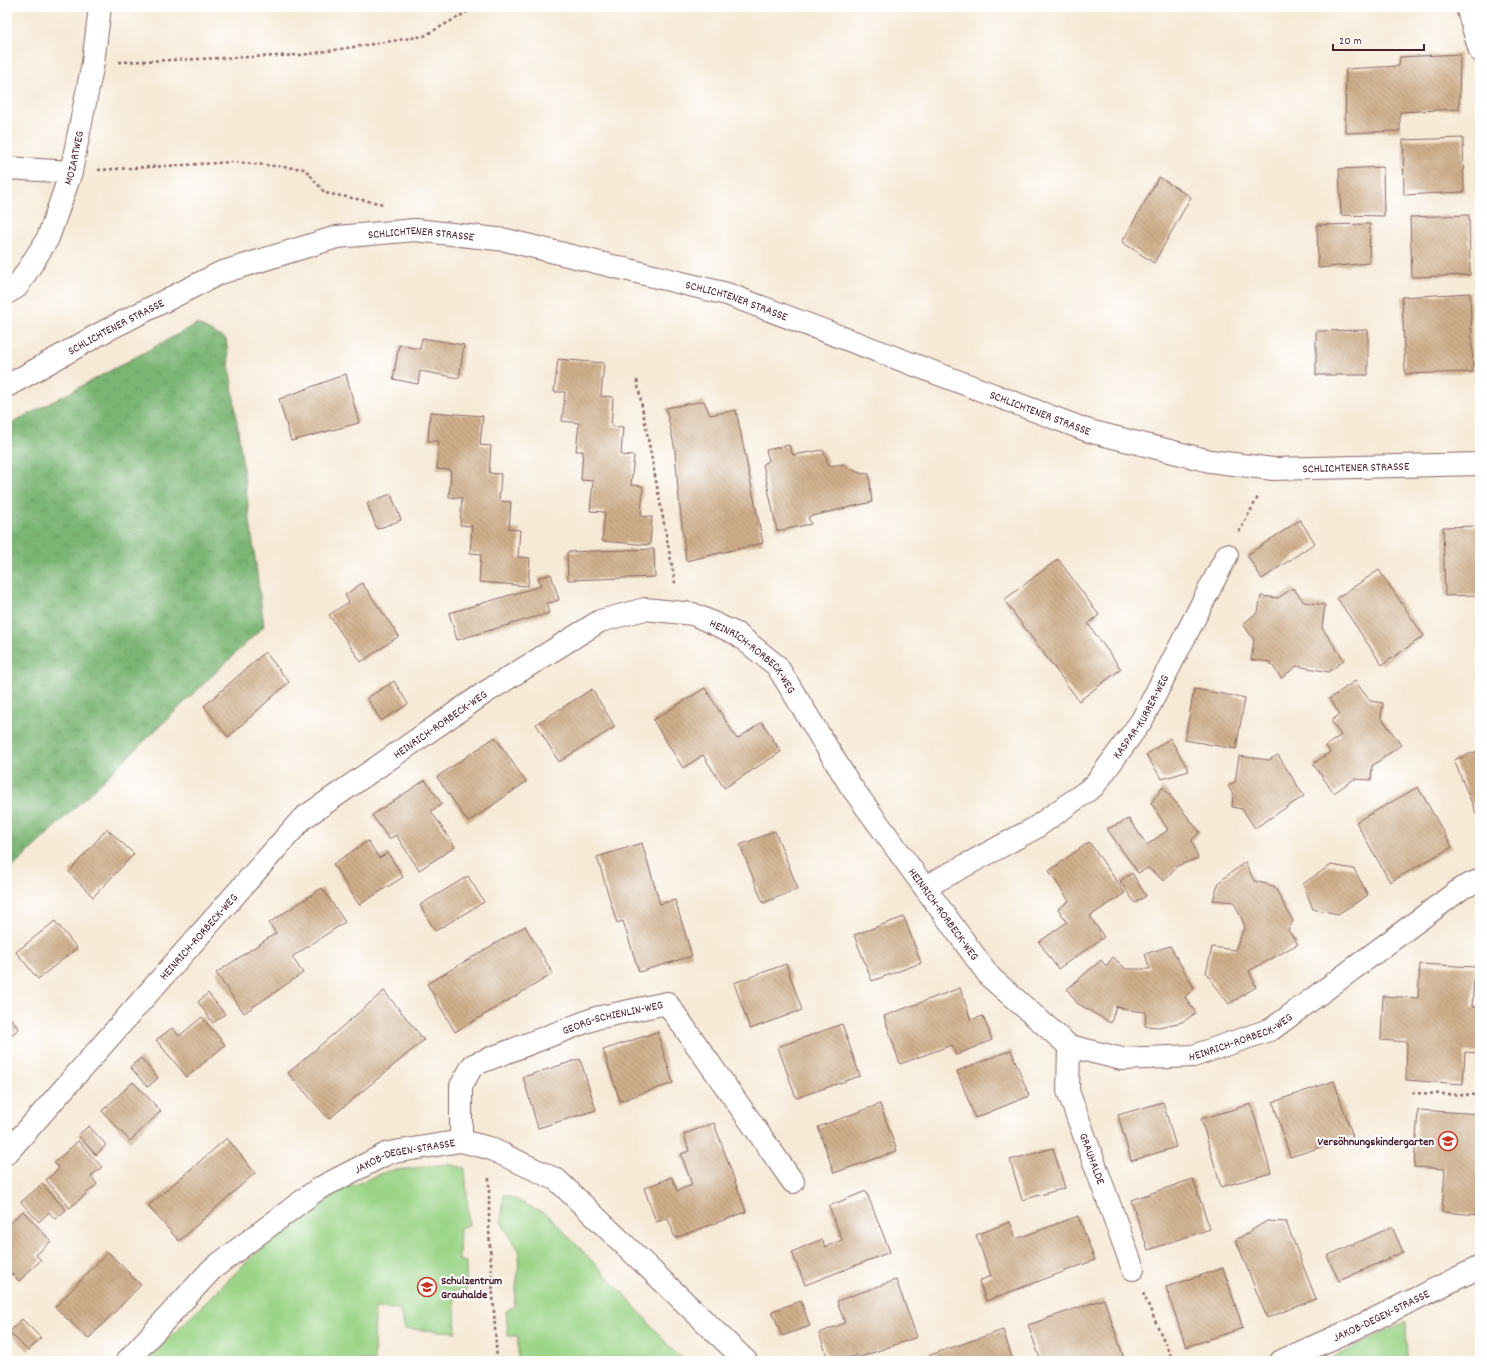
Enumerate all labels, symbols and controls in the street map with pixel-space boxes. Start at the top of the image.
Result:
scale bar [1333,26,1424,52]
text: 20 m [1339,33,1362,50]
street label: MOZARTWEG [60,130,89,188]
street label: SCHLICHTENER STRASSE [367,223,476,247]
street label: SCHLICHTENER STRASSE [683,277,790,326]
street label: SCHLICHTENER STRASSE [65,295,168,360]
street label: SCHLICHTENER STRASSE [987,387,1093,441]
street label: SCHLICHTENER STRASSE [1302,459,1410,478]
street label: HEINRICH-RORBECK-WEG [706,616,799,697]
street label: KASPAR-KURRER-WEG [1109,672,1174,763]
street label: HEINRICH-RORBECK-WEG [390,687,491,764]
street label: HEINRICH-RORBECK-WEG [903,865,982,965]
street label: HEINRICH-RORBECK-WEG [156,890,242,985]
street label: GEORG-SCHIENLIN-WEG [560,997,665,1040]
street label: HEINRICH-RORBECK-WEG [1189,1009,1297,1066]
school or university icon: Versöhnungskindergarten [1437,1130,1459,1152]
street label: GRAUHALDE [1074,1131,1109,1188]
place label: Versöhnungskindergarten [1317,1134,1434,1151]
street label: JAKOB-DEGEN-STRASSE [352,1135,457,1179]
place label: Schulzentrum Grauhalde [441,1273,502,1304]
school or university icon: Schulzentrum Grauhalde [416,1276,438,1298]
street label: JAKOB-DEGEN-STRASSE [1331,1286,1433,1347]

